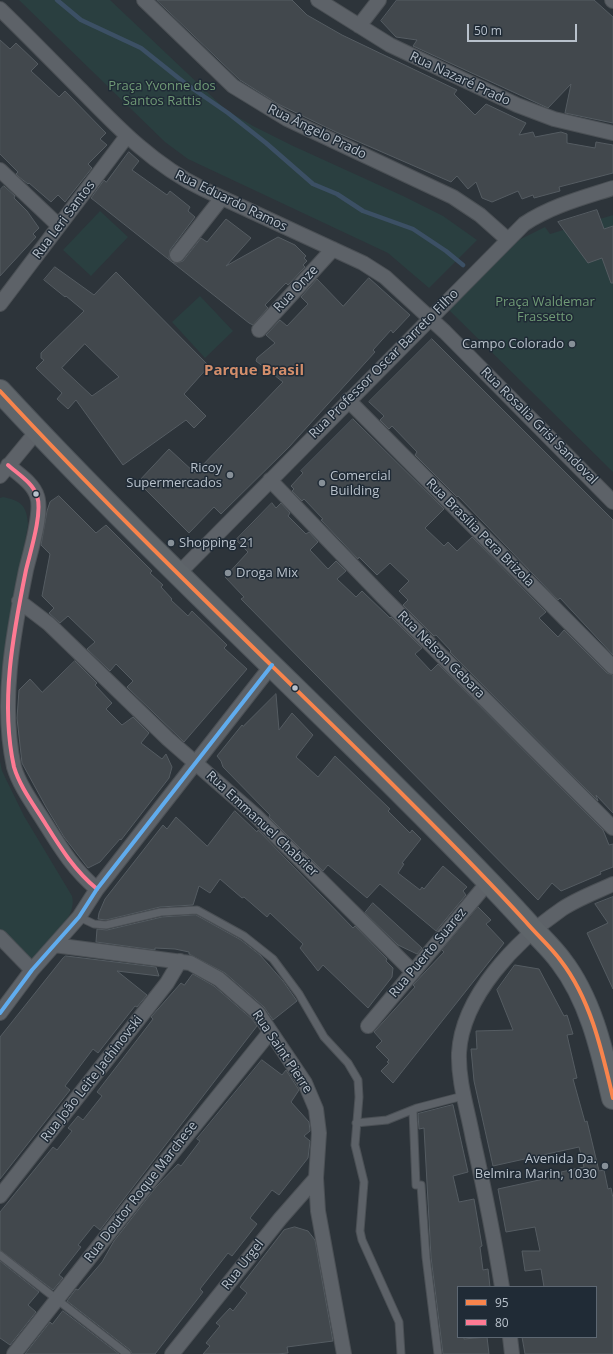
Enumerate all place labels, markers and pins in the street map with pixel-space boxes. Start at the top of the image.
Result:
place label: Campo Colorado [462,336,564,352]
marker: Campo Colorado [567,339,577,349]
place label: Ricoy Supermercados [126,460,222,491]
place label: Comercial Building [330,468,391,499]
marker: Ricoy Supermercados [225,470,235,480]
marker: Comercial Building [317,478,327,488]
unlabelled marker [31,489,41,499]
place label: Shopping 21 [179,535,254,551]
marker: Shopping 21 [166,538,176,548]
place label: Droga Mix [236,565,298,581]
marker: Droga Mix [223,568,233,578]
unlabelled marker [290,683,300,693]
place label: Avenida Da. Belmira Marin, 1030 [475,1151,597,1182]
marker: Avenida Da. Belmira Marin, 1030 [600,1161,610,1171]

